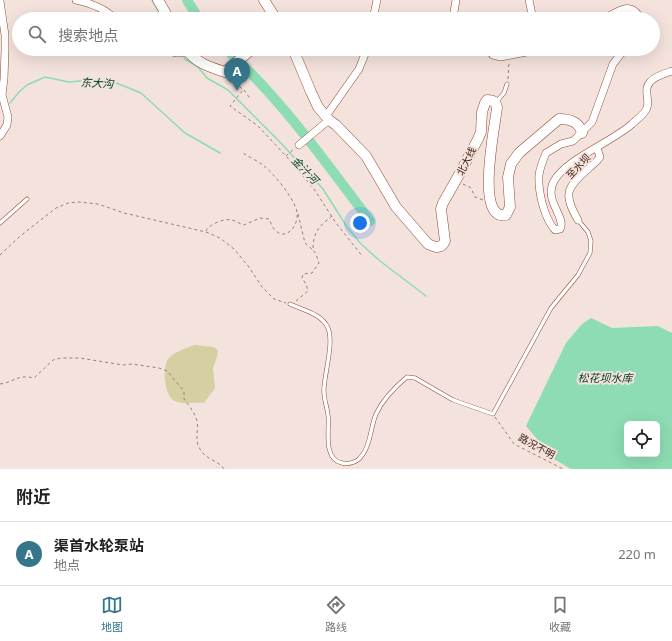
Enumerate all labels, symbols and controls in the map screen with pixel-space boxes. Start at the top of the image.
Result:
search box [12,12,660,56]
icon: search [26,23,48,45]
text: 搜索地点 [58,25,118,45]
pin: A [224,58,250,91]
water label: 东大沟 [80,74,115,91]
street label: 北大线 [453,144,479,178]
street label: 至水坝 [563,150,593,182]
water label: 金汁河 [289,153,324,188]
your location [350,213,370,233]
water label: 松花坝水库 [578,370,634,385]
map controls [624,421,660,457]
button: locate [624,421,660,457]
street label: 路况不明 [516,430,558,462]
text: 附近 [16,485,50,508]
text: 渠首水轮泵站 [54,535,144,555]
text: A [25,545,34,563]
text: 220 m [618,545,656,563]
text: 地点 [54,556,80,574]
tab: 地图 [101,594,123,634]
tab: 路线 [325,594,347,634]
tab: 收藏 [549,594,571,634]

